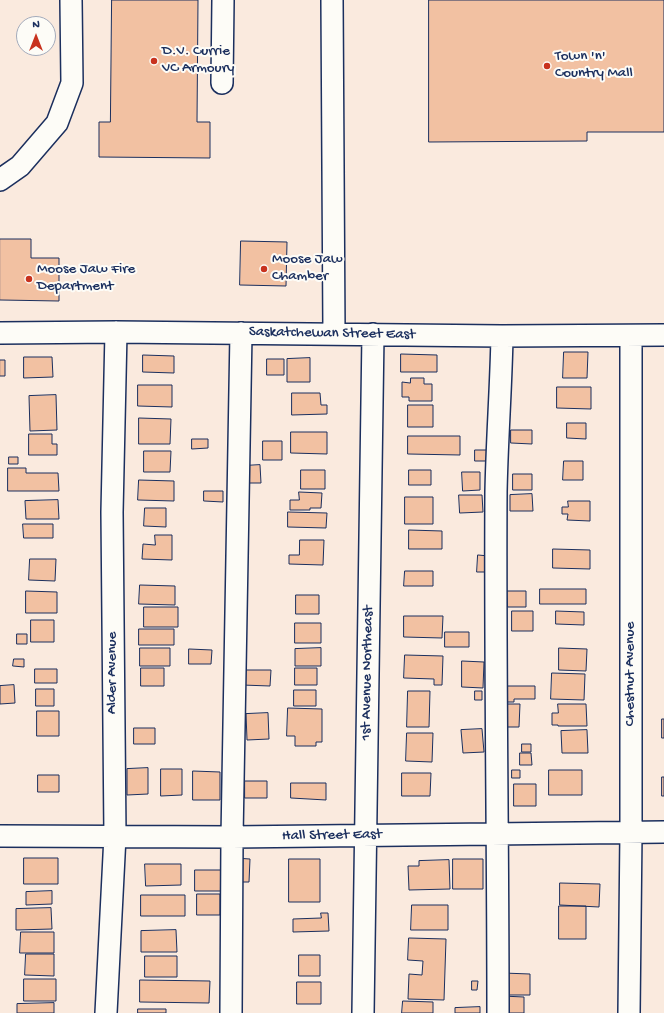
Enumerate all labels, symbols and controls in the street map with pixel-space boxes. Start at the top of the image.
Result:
north arrow [16,16,56,56]
text: N [32,19,40,31]
place label: D.V. Currie VC Armoury [162,43,234,78]
place label: Town 'n' Country Mall [555,48,633,83]
marker: D.V. Currie VC Armoury [149,56,159,66]
marker: Town 'n' Country Mall [542,61,552,71]
place label: Moose Jaw Chamber [272,251,343,286]
place label: Moose Jaw Fire Department [37,261,135,296]
marker: Moose Jaw Chamber [259,264,269,274]
marker: Moose Jaw Fire Department [24,274,34,284]
street label: Saskatchewan Street East [249,324,415,344]
street label: 1st Avenue Northeast [358,606,378,740]
street label: Chestnut Avenue [622,622,640,726]
street label: Alder Avenue [104,632,122,714]
street label: Hall Street East [282,826,382,846]

